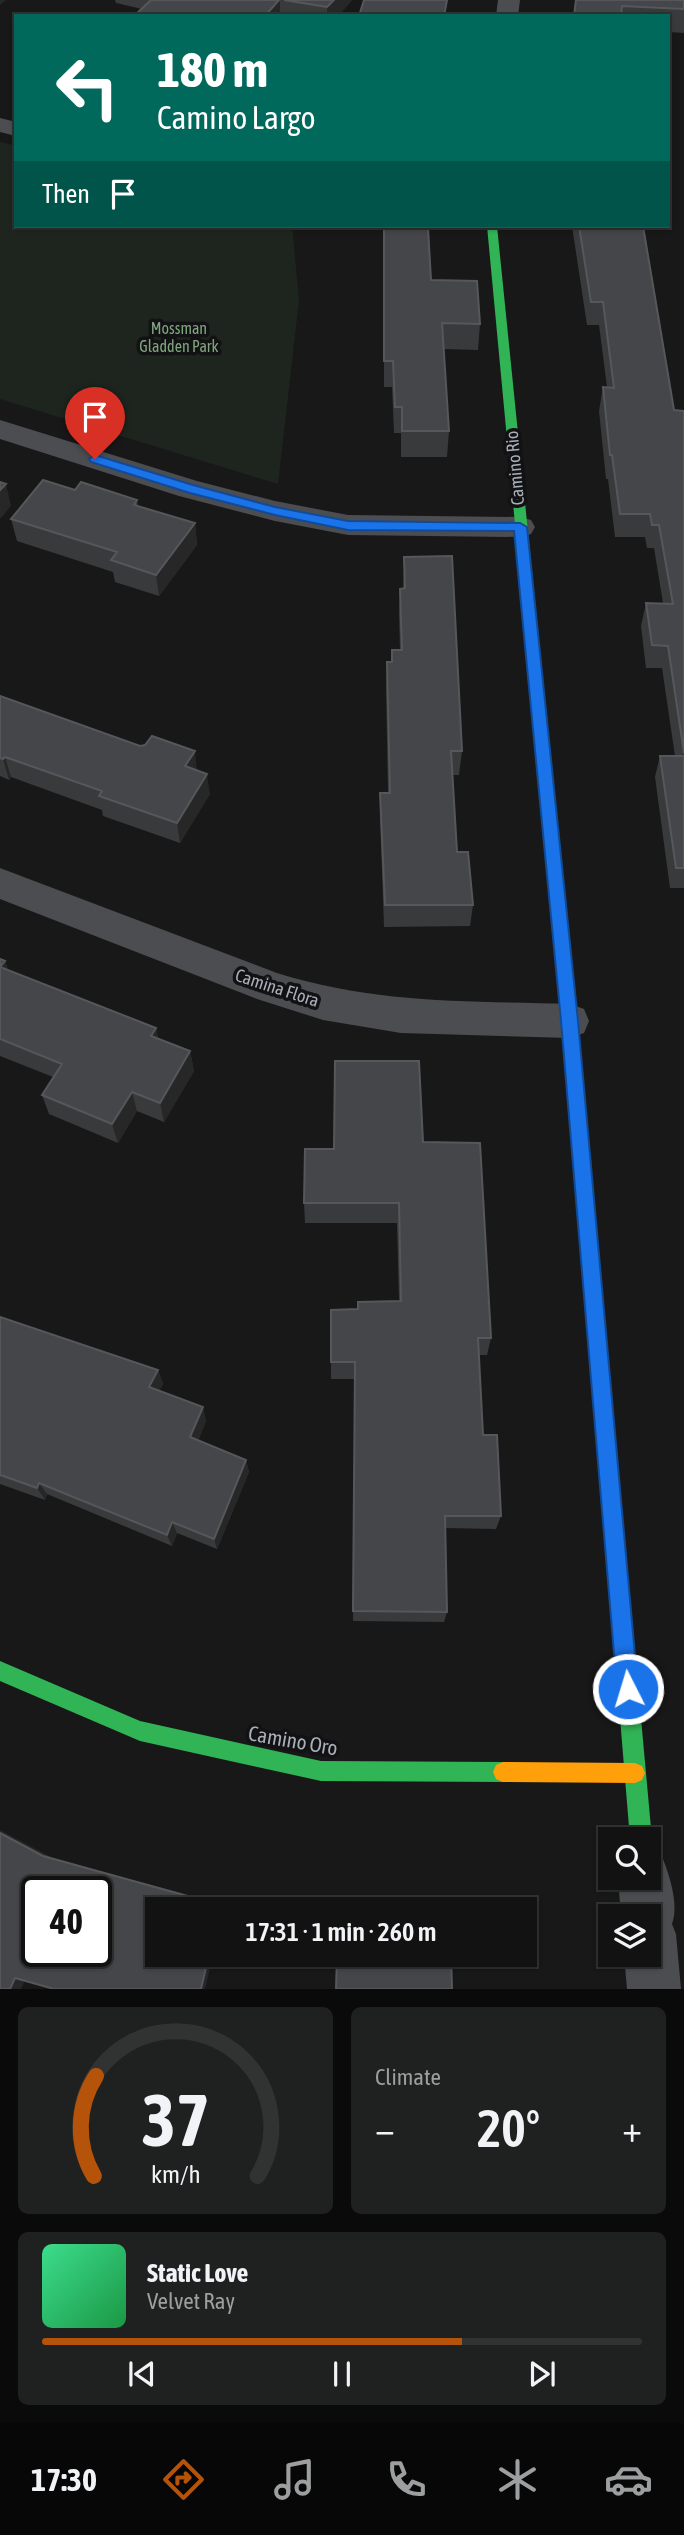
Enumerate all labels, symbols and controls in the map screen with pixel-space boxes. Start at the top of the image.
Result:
text: 180 m [157,41,268,97]
icon: left [42,42,133,133]
text: Camino Largo [157,99,316,136]
icon: arrive [104,175,142,213]
text: Then [42,179,90,209]
park label: Mossman Gladden Park [139,319,219,355]
pin [65,387,125,459]
icon: arrive [76,398,114,436]
street label: Camino Rio [501,430,528,506]
street label: Camina Flora [233,964,322,1011]
position arrow [591,1652,665,1726]
street label: Camino Oro [247,1720,340,1760]
map controls [598,1827,661,1967]
button: search [598,1827,661,1890]
speed limit sign: 40 [21,1876,112,1967]
button: layers [598,1904,661,1967]
text: 17:31 · 1 min · 260 m [246,1917,436,1947]
text: Climate [375,2064,441,2090]
text: 37 [141,2079,210,2162]
text: 20° [477,2098,540,2158]
text: − [375,2107,395,2150]
text: + [622,2107,642,2150]
text: km/h [151,2160,200,2188]
text: Static Love [147,2258,248,2288]
text: Velvet Ray [147,2288,235,2314]
icon: previous [123,2355,161,2393]
icon: pause [323,2355,361,2393]
icon: next [523,2355,561,2393]
icon: directions [159,2455,208,2504]
icon: music [270,2455,319,2504]
icon: phone [382,2455,431,2504]
icon: climate [493,2455,542,2504]
icon: car [604,2455,653,2504]
text: 17:30 [31,2461,97,2498]

